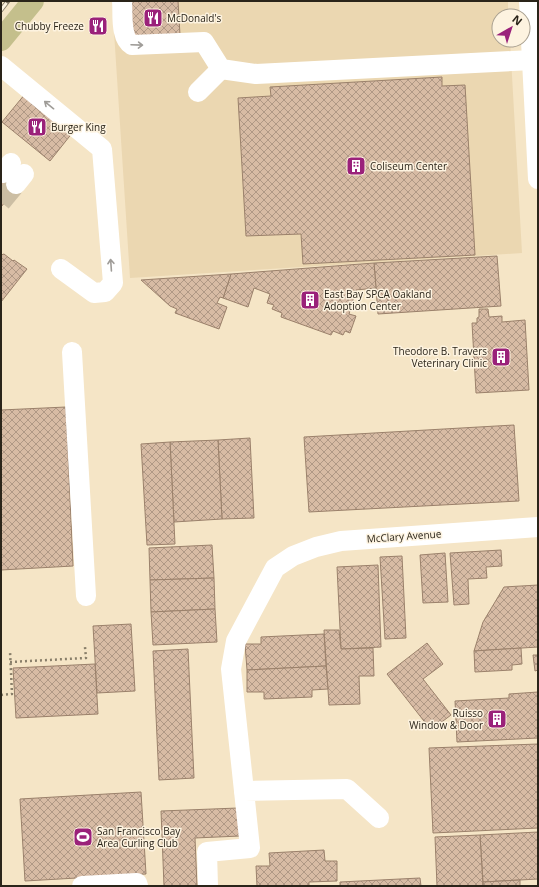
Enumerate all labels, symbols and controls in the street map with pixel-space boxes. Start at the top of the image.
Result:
restaurant icon: McDonald's [142,7,164,29]
north arrow [491,8,531,48]
place label: McDonald's [167,11,222,25]
text: N [509,11,526,28]
restaurant icon: Chubby Freeze [87,15,109,37]
place label: Chubby Freeze [15,19,84,33]
one-way arrow [131,41,144,48]
one-way arrow [43,101,54,110]
restaurant icon: Burger King [26,116,48,138]
place label: Burger King [51,120,106,134]
building icon: Coliseum Center [345,155,367,177]
place label: Coliseum Center [370,159,447,173]
one-way arrow [108,259,115,272]
place label: East Bay SPCA Oakland Adoption Center [324,287,431,313]
building icon: East Bay SPCA Oakland Adoption Center [299,289,321,311]
place label: Theodore B. Travers Veterinary Clinic [393,344,487,370]
building icon: Theodore B. Travers Veterinary Clinic [490,346,512,368]
street label: McClary Avenue [366,526,442,546]
place label: Ruisso Window & Door [409,706,483,732]
building icon: Ruisso Window & Door [486,708,508,730]
place label: San Francisco Bay Area Curling Club [97,824,181,850]
sports icon: San Francisco Bay Area Curling Club [72,826,94,848]

